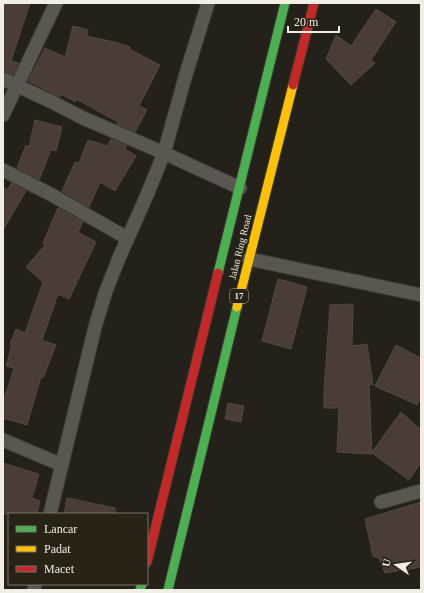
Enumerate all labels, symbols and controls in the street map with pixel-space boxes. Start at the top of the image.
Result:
scale bar [288,8,339,34]
text: 20 m [294,15,319,29]
street label: Jalan Ring Road [227,214,253,280]
road number: 17 [230,289,248,303]
legend [8,513,148,585]
text: Lancar [44,522,77,536]
text: Padat [44,542,71,556]
north arrow [376,545,416,585]
text: U [380,557,393,568]
text: Macet [44,562,75,576]

